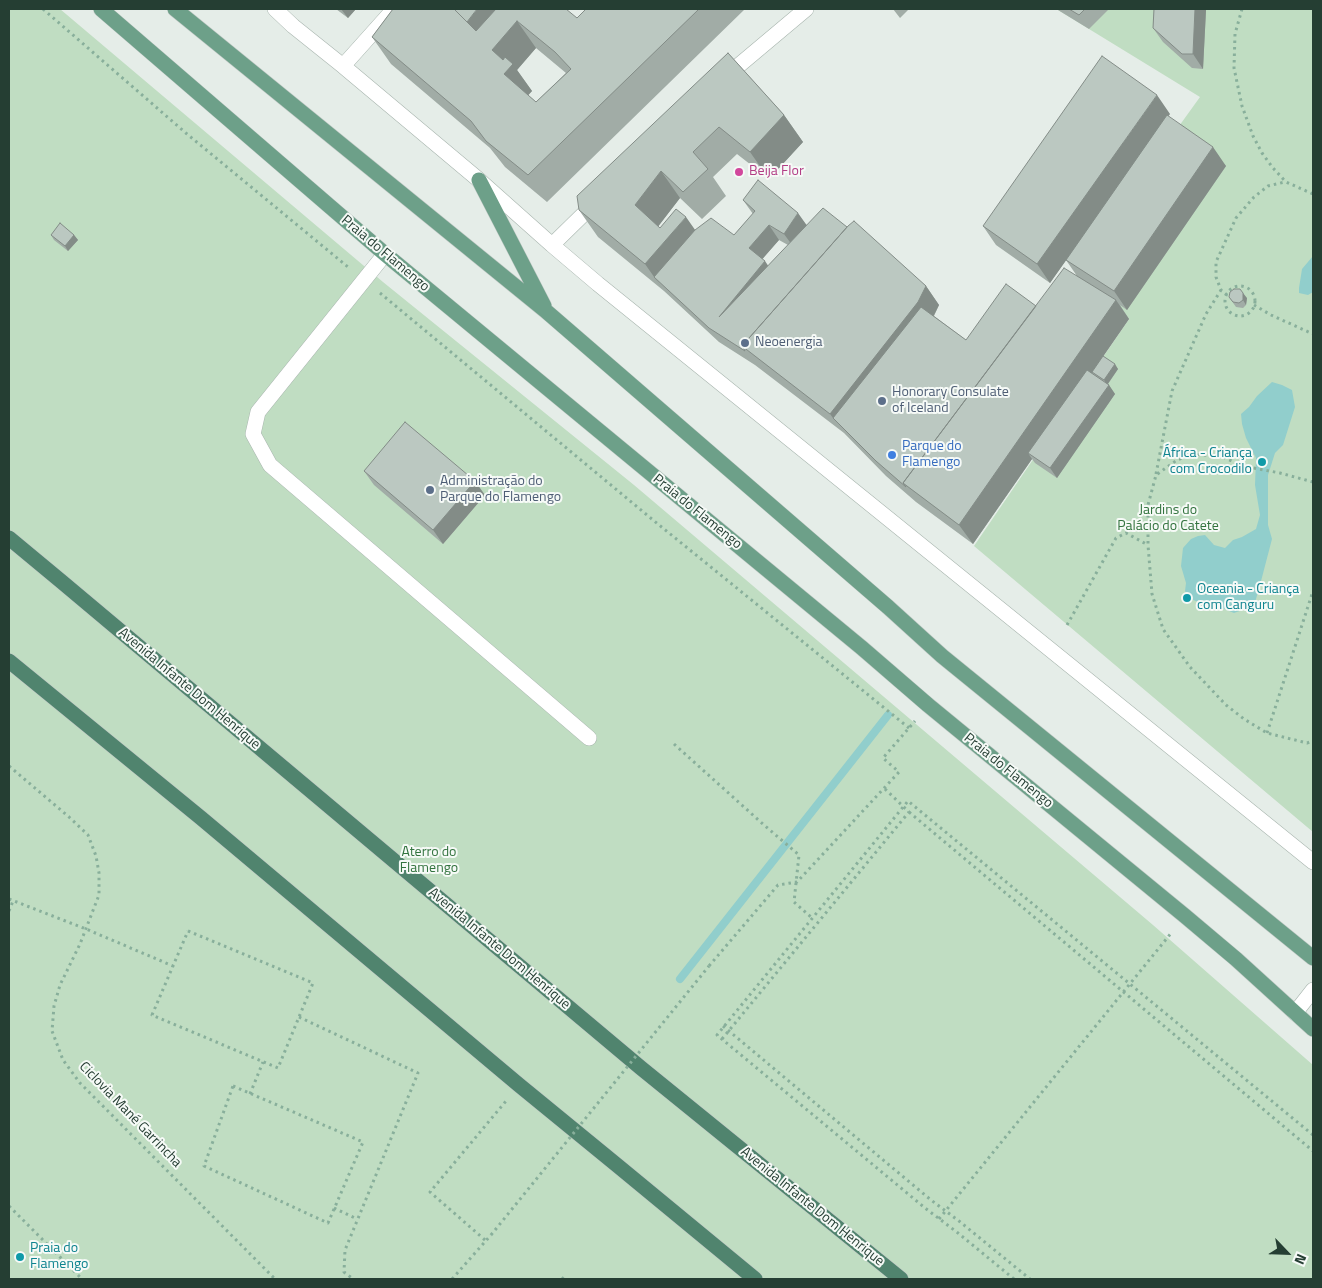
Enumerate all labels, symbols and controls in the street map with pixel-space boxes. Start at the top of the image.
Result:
place label: Beija Flor [749,164,804,180]
marker: Beija Flor [733,166,745,178]
street label: Praia do Flamengo [338,212,432,296]
place label: Neoenergia [755,335,823,351]
marker: Neoenergia [739,337,751,349]
place label: Honorary Consulate of Iceland [892,385,1009,418]
marker: Honorary Consulate of Iceland [876,395,888,407]
place label: Parque do Flamengo [902,439,962,472]
place label: África - Criança com Crocodilo [1163,446,1252,478]
marker: Parque do Flamengo [886,449,898,461]
marker: África - Criança com Crocodilo [1256,456,1268,468]
street label: Praia do Flamengo [649,471,745,553]
place label: Administração do Parque do Flamengo [440,474,561,507]
marker: Administração do Parque do Flamengo [424,484,436,496]
park label: Jardins do Palácio do Catete [1117,503,1219,536]
place label: Oceania - Criança com Canguru [1197,582,1299,614]
marker: Oceania - Criança com Canguru [1181,592,1193,604]
street label: Avenida Infante Dom Henrique [115,625,263,753]
street label: Praia do Flamengo [960,730,1056,812]
park label: Aterro do Flamengo [400,845,458,878]
street label: Avenida Infante Dom Henrique [425,885,573,1013]
street label: Ciclovia Mané Garrincha [75,1059,185,1171]
street label: Avenida Infante Dom Henrique [737,1144,887,1270]
north arrow [1262,1228,1312,1278]
place label: Praia do Flamengo [30,1241,88,1274]
marker: Praia do Flamengo [14,1251,26,1263]
text: N [1290,1251,1313,1268]

